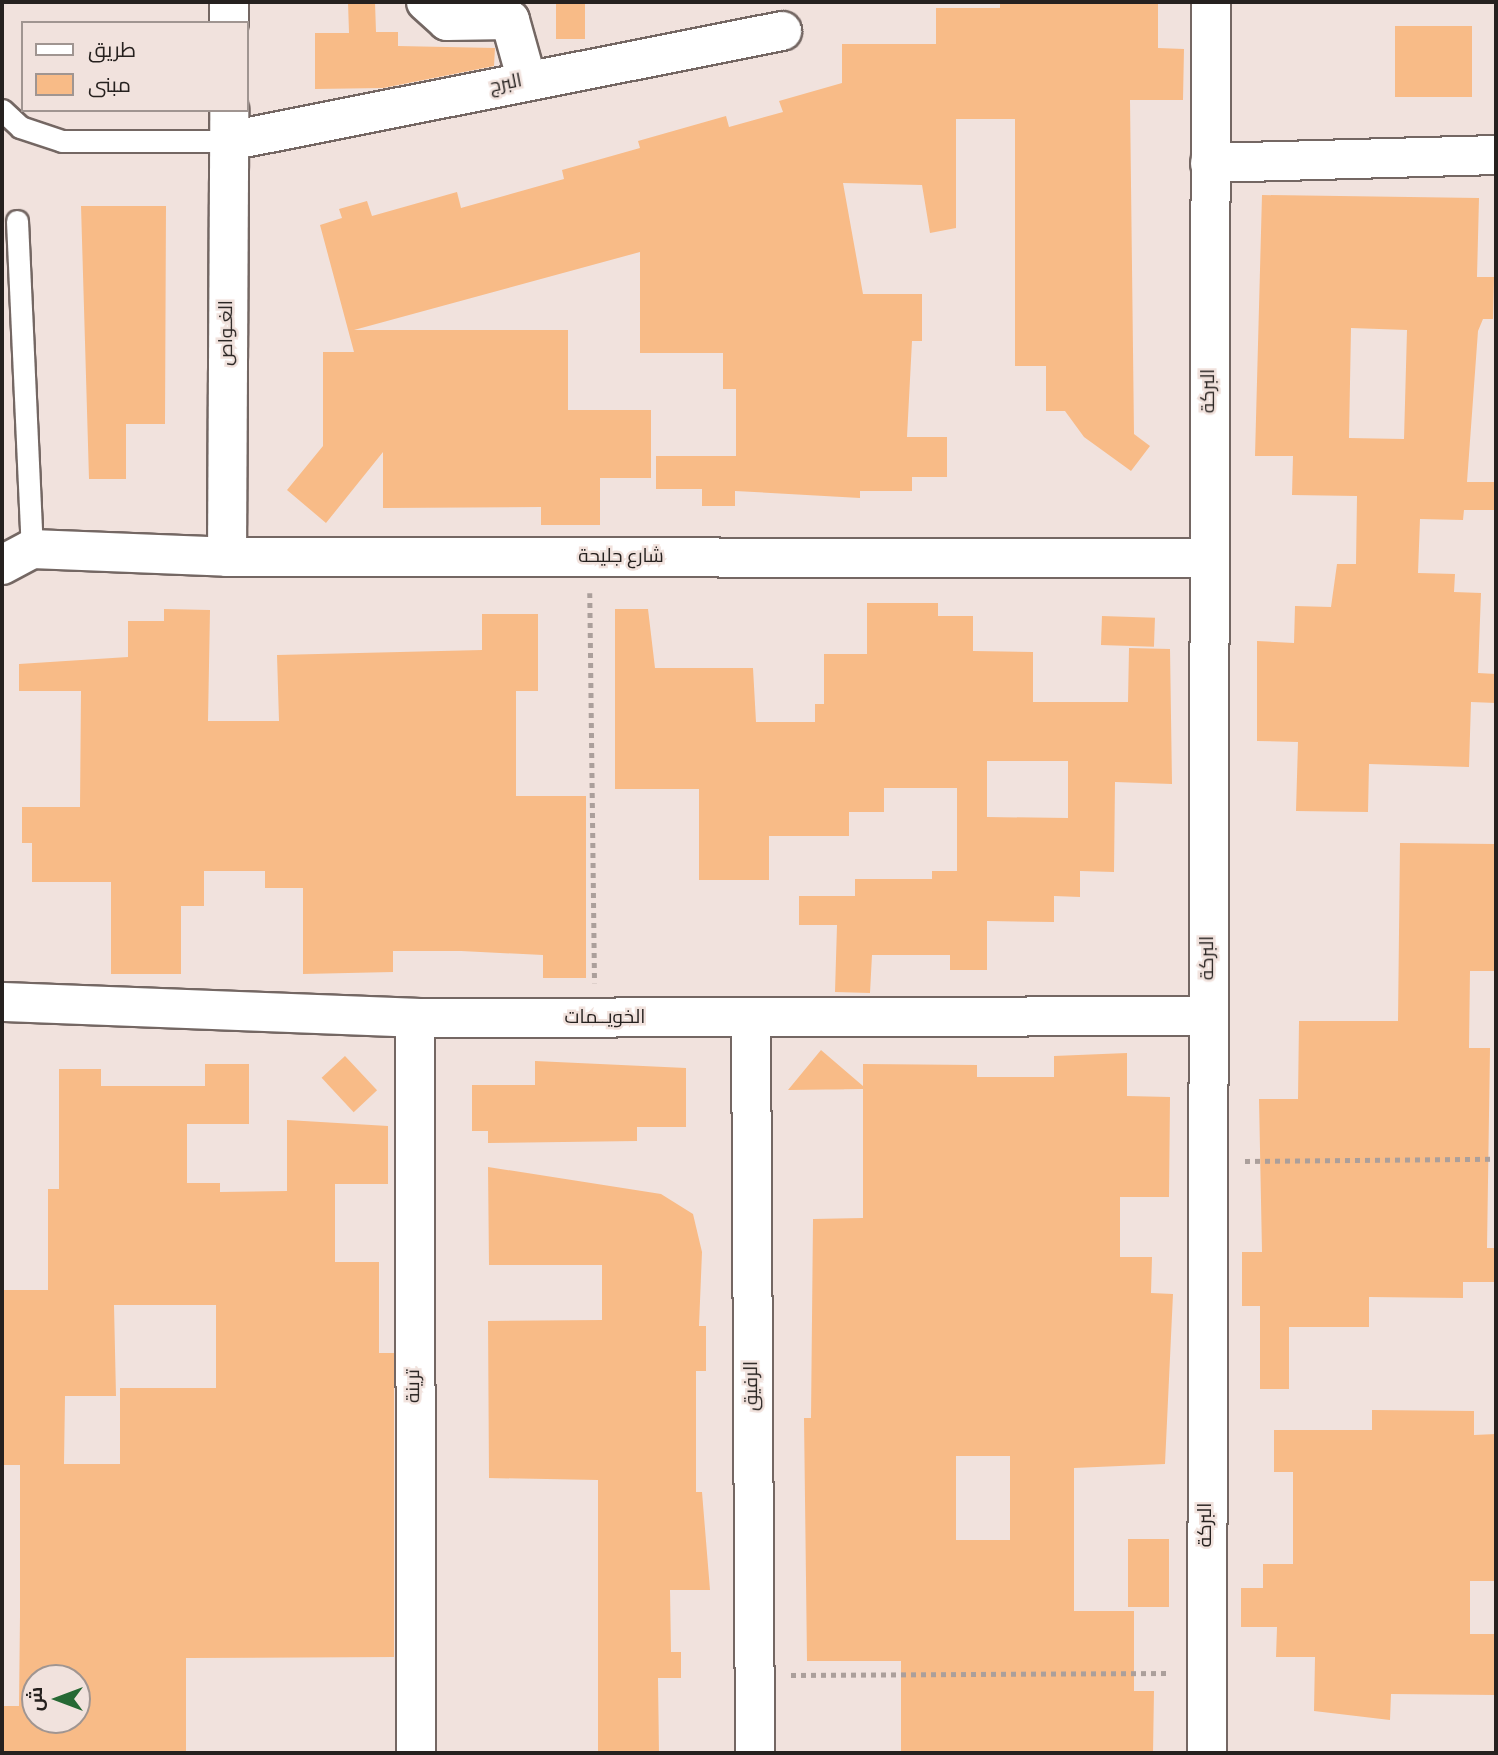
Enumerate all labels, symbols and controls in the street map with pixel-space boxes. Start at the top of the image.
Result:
legend [21,21,248,112]
text: طريق [88,38,136,65]
street label: البرج [488,71,524,99]
text: مبنى [88,73,131,100]
street label: الغـواص [217,300,239,366]
street label: البركة [1199,369,1221,413]
street label: شارع جليحة [578,547,664,569]
street label: البركة [1198,936,1220,980]
street label: الخويــمات [565,1008,645,1030]
street label: الرفيق [742,1361,764,1411]
street label: ترينة [404,1369,426,1403]
street label: البركة [1196,1503,1218,1547]
north arrow [21,1664,91,1734]
text: ش [25,1687,49,1711]

